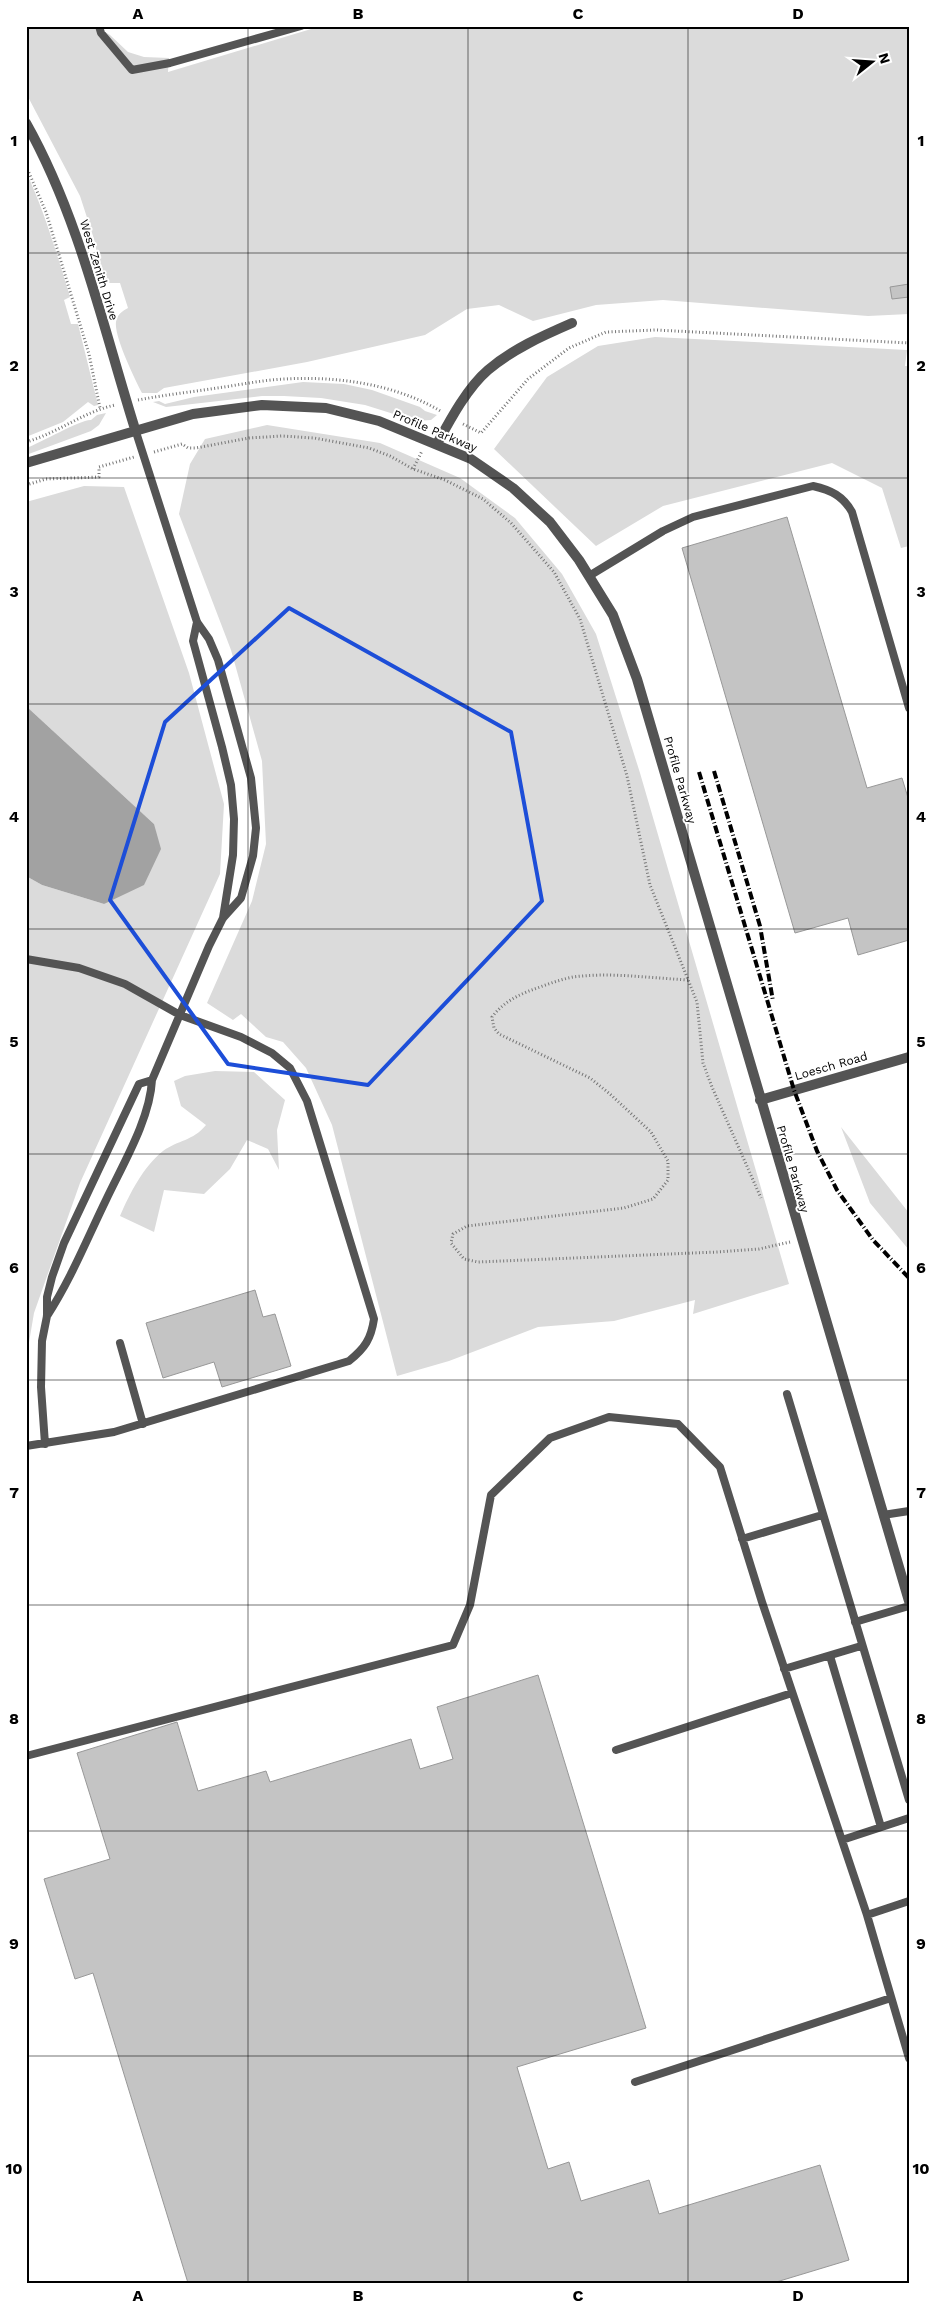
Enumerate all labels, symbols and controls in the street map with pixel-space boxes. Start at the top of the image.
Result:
text: A [133,4,144,23]
text: B [353,4,364,23]
text: C [573,4,584,23]
text: D [792,4,804,23]
north arrow [848,38,898,88]
text: N [875,51,894,65]
text: 1 [11,131,17,150]
text: 1 [918,131,924,150]
street label: West Zenith Drive [77,218,121,322]
text: 2 [9,356,19,375]
text: 2 [916,356,926,375]
street label: Profile Parkway [391,407,480,455]
text: 3 [9,582,19,601]
text: 3 [916,582,926,601]
street label: Profile Parkway [661,735,699,826]
text: 4 [9,807,19,826]
text: 4 [916,807,926,826]
text: 5 [9,1032,19,1051]
text: 5 [916,1032,926,1051]
street label: Loesch Road [793,1049,869,1083]
street label: Profile Parkway [774,1124,812,1215]
text: 6 [9,1258,19,1277]
text: 6 [916,1258,926,1277]
text: 7 [9,1483,19,1502]
text: 7 [916,1483,926,1502]
text: 8 [9,1709,19,1728]
text: 8 [916,1709,926,1728]
text: 9 [9,1934,19,1953]
text: 9 [916,1934,926,1953]
text: 10 [5,2159,23,2178]
text: 10 [912,2159,930,2178]
text: A [133,2286,144,2305]
text: B [353,2286,364,2305]
text: C [573,2286,584,2305]
text: D [792,2286,804,2305]

